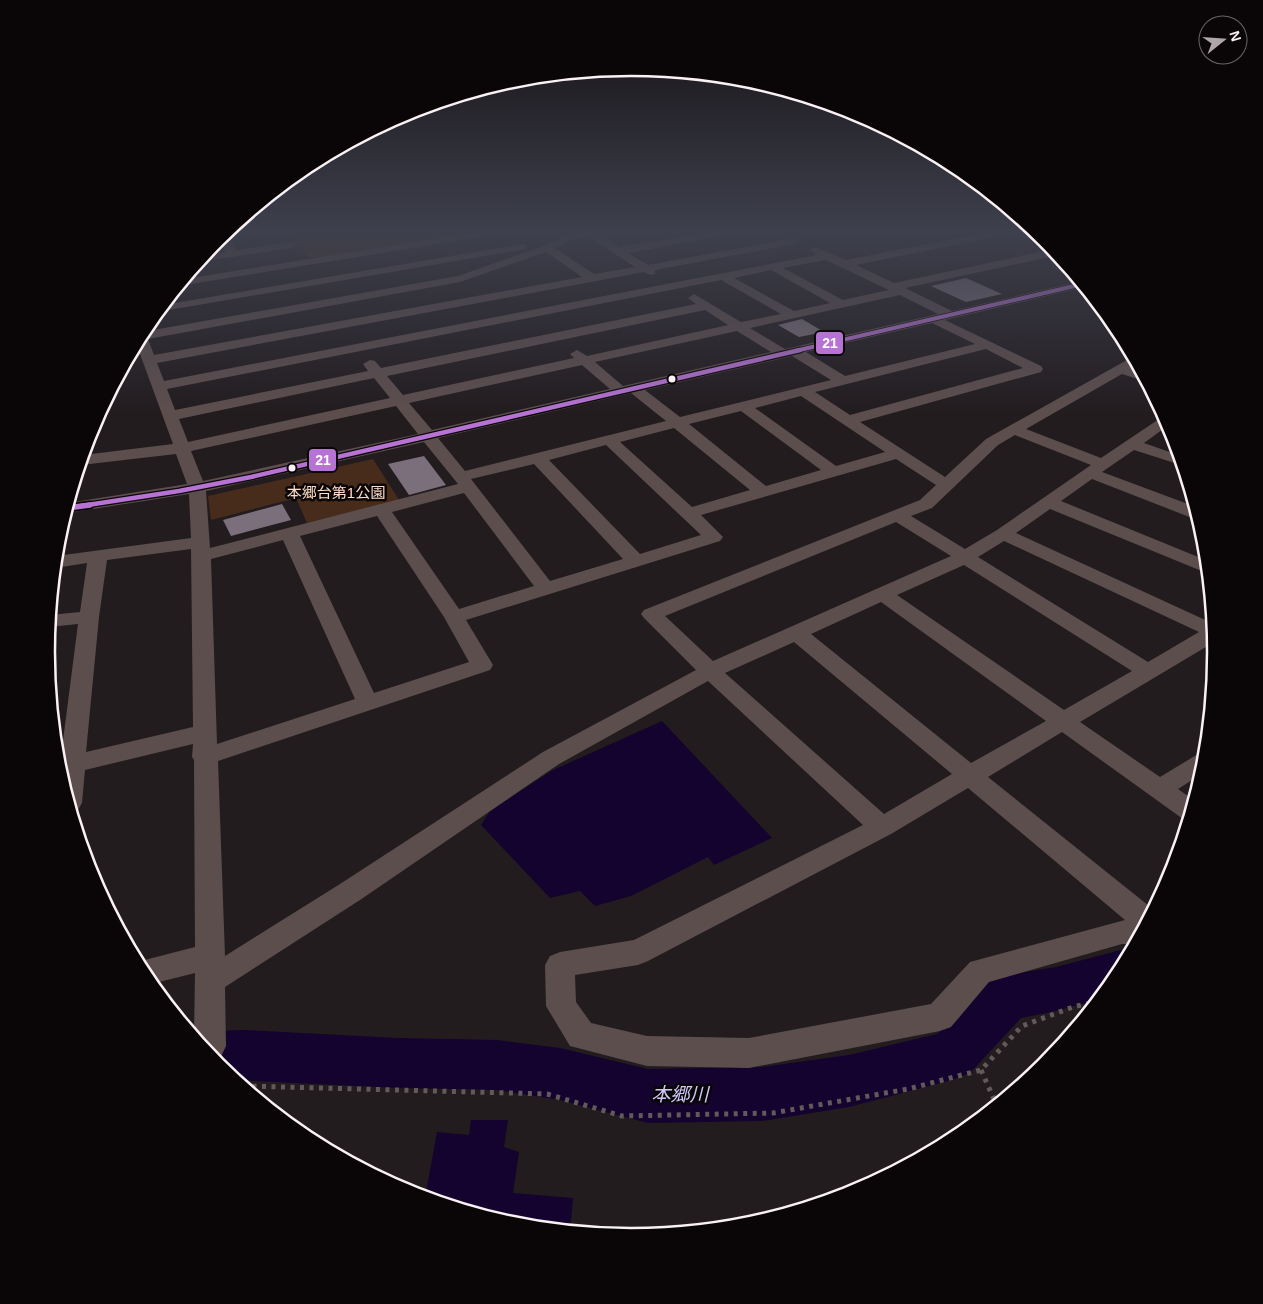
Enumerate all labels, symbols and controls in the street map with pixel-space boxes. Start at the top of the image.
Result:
north arrow [1198,15,1248,65]
text: N [1226,29,1245,43]
line badge: 21 [815,331,844,355]
text: 21 [822,335,838,351]
unlabelled marker [667,374,677,384]
line badge: 21 [308,448,337,472]
text: 21 [315,452,331,468]
unlabelled marker [287,463,297,473]
park label: 本郷台第1公園 [287,484,385,501]
water label: 本郷川 [651,1084,710,1105]

